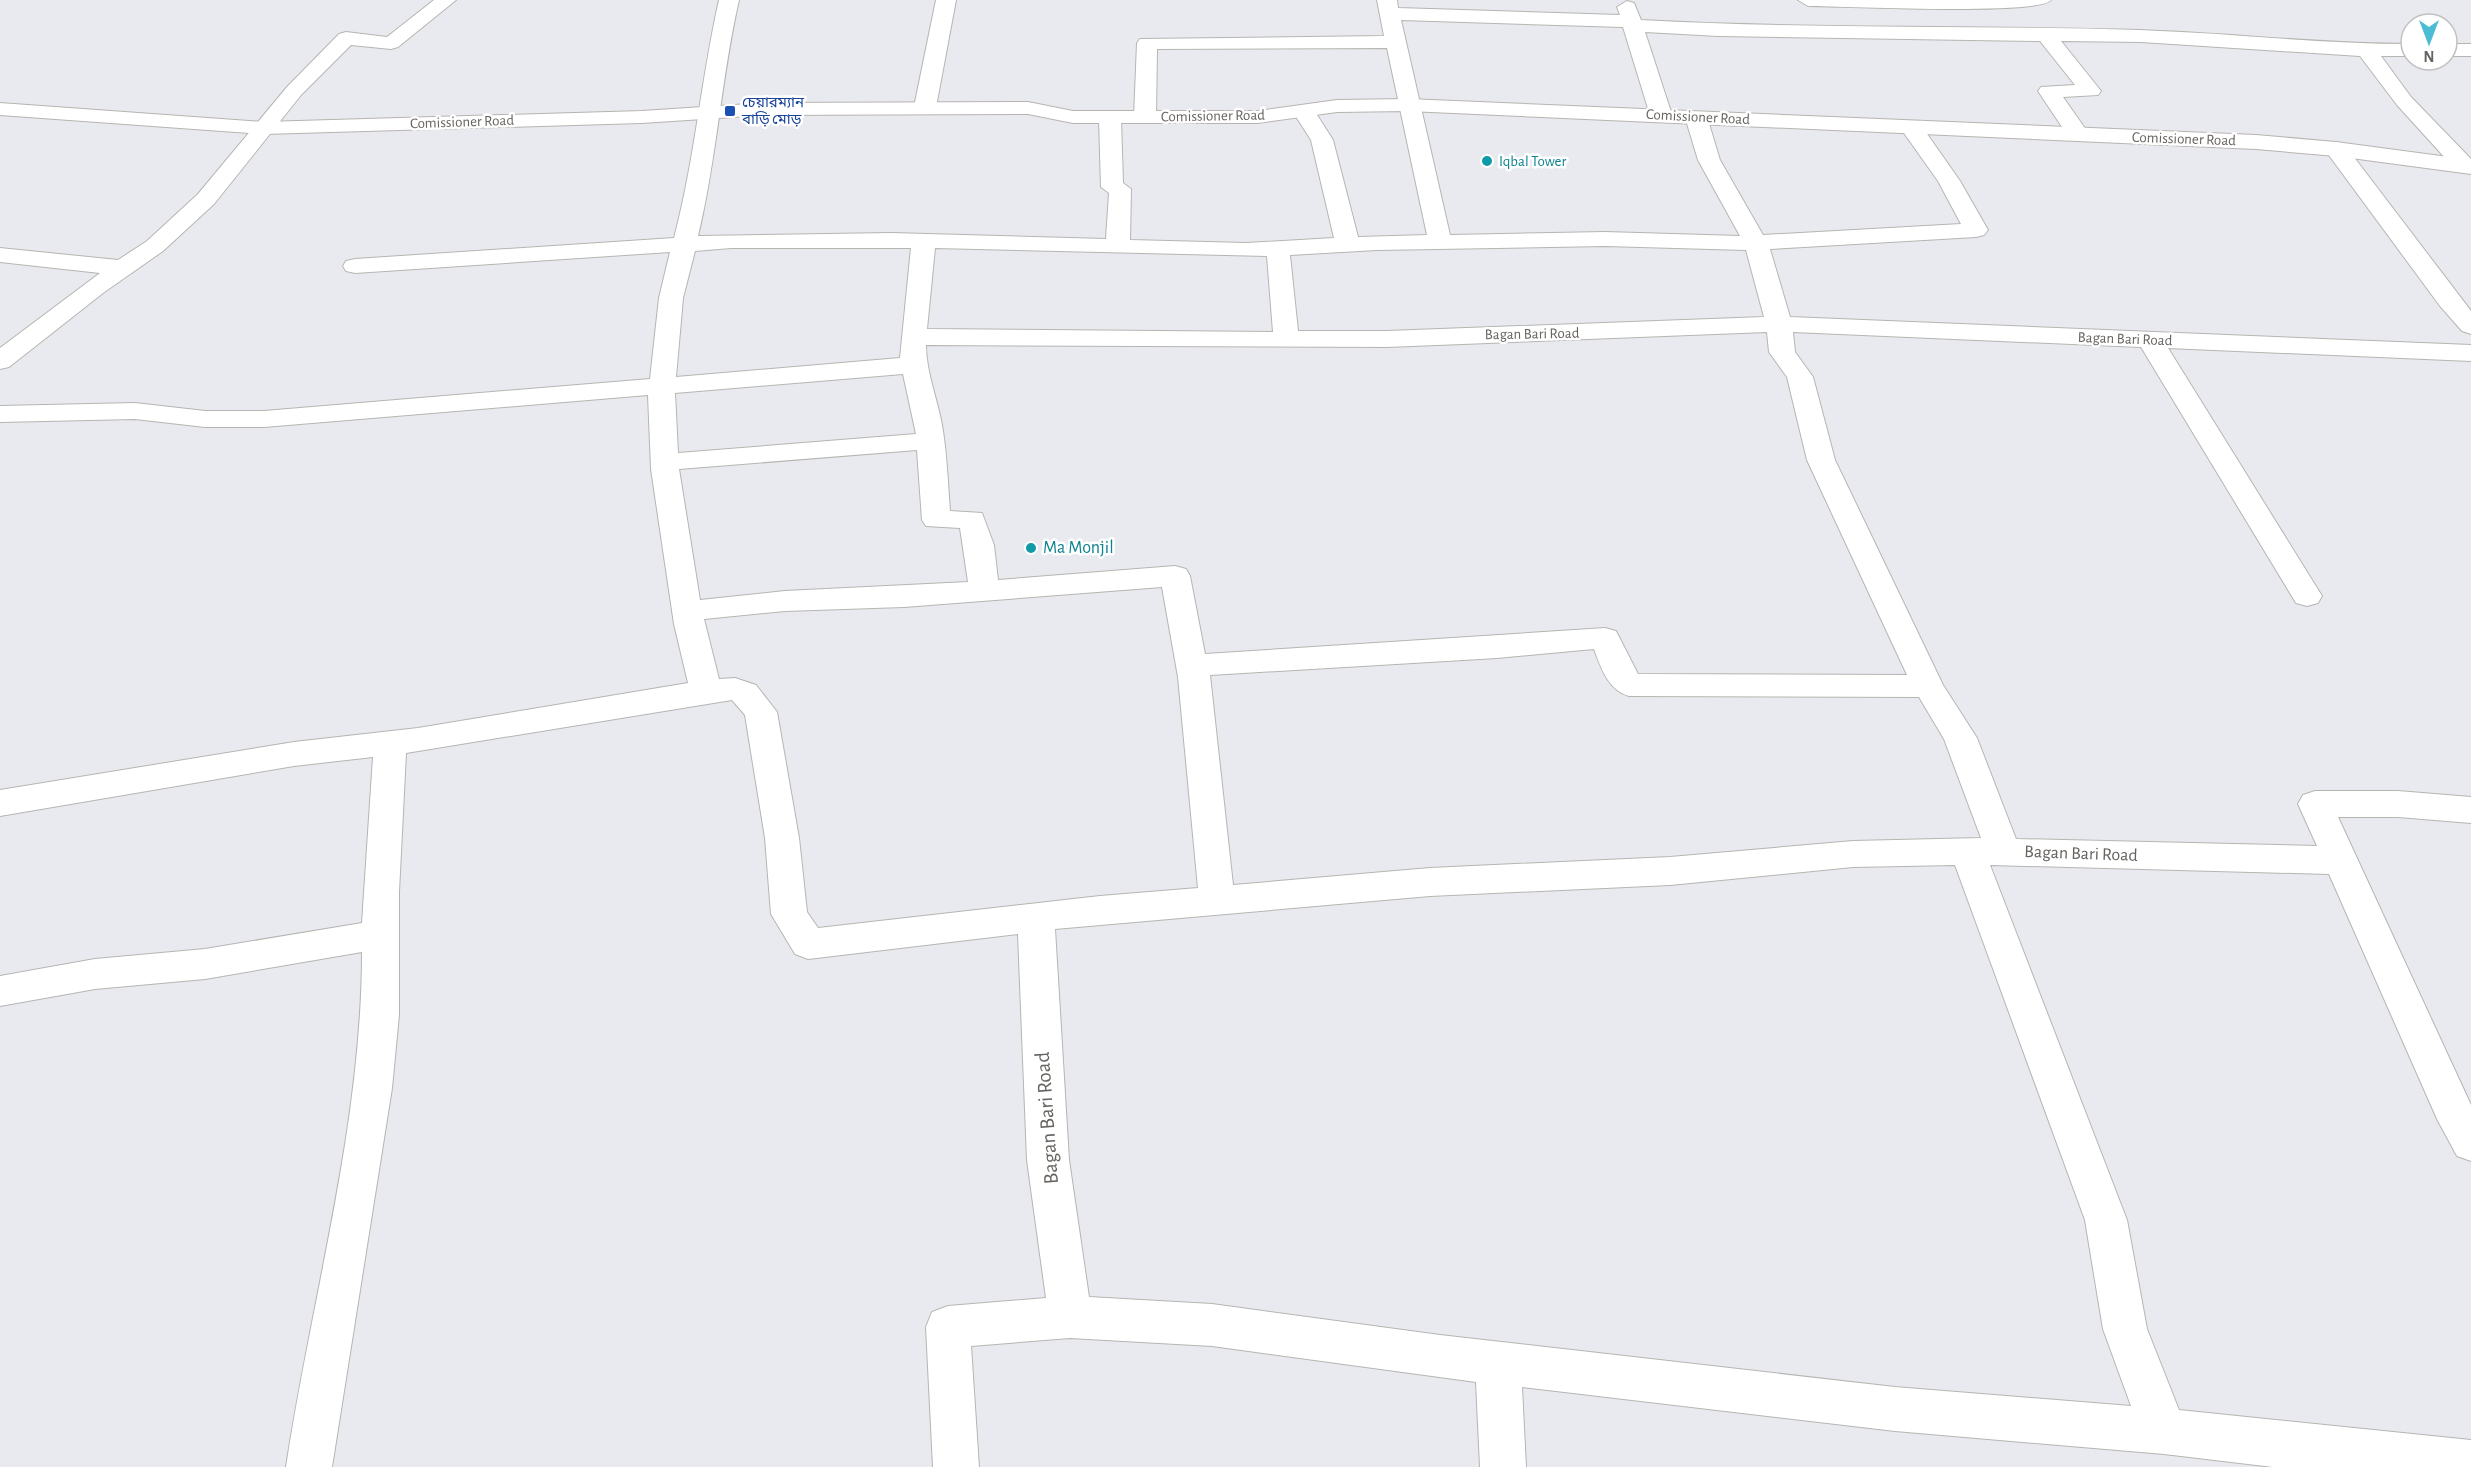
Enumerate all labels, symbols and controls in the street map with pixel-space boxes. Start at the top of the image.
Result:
north arrow [2399,12,2459,72]
text: N [2423,48,2435,64]
place label: চেয়ারম্যান বাড়ি মোড় [741,95,805,127]
marker: চেয়ারম্যান বাড়ি মোড় [723,104,737,118]
street label: Comissioner Road [1646,107,1751,127]
street label: Comissioner Road [1161,108,1265,124]
street label: Comissioner Road [410,113,515,131]
street label: Comissioner Road [2132,130,2237,148]
marker: Iqbal Tower [1480,154,1494,168]
place label: Iqbal Tower [1499,154,1567,169]
street label: Bagan Bari Road [1485,326,1580,342]
street label: Bagan Bari Road [2077,330,2173,348]
place label: Ma Monjil [1043,539,1114,557]
marker: Ma Monjil [1024,541,1038,555]
street label: Bagan Bari Road [2024,843,2138,865]
street label: Bagan Bari Road [1032,1051,1062,1185]

